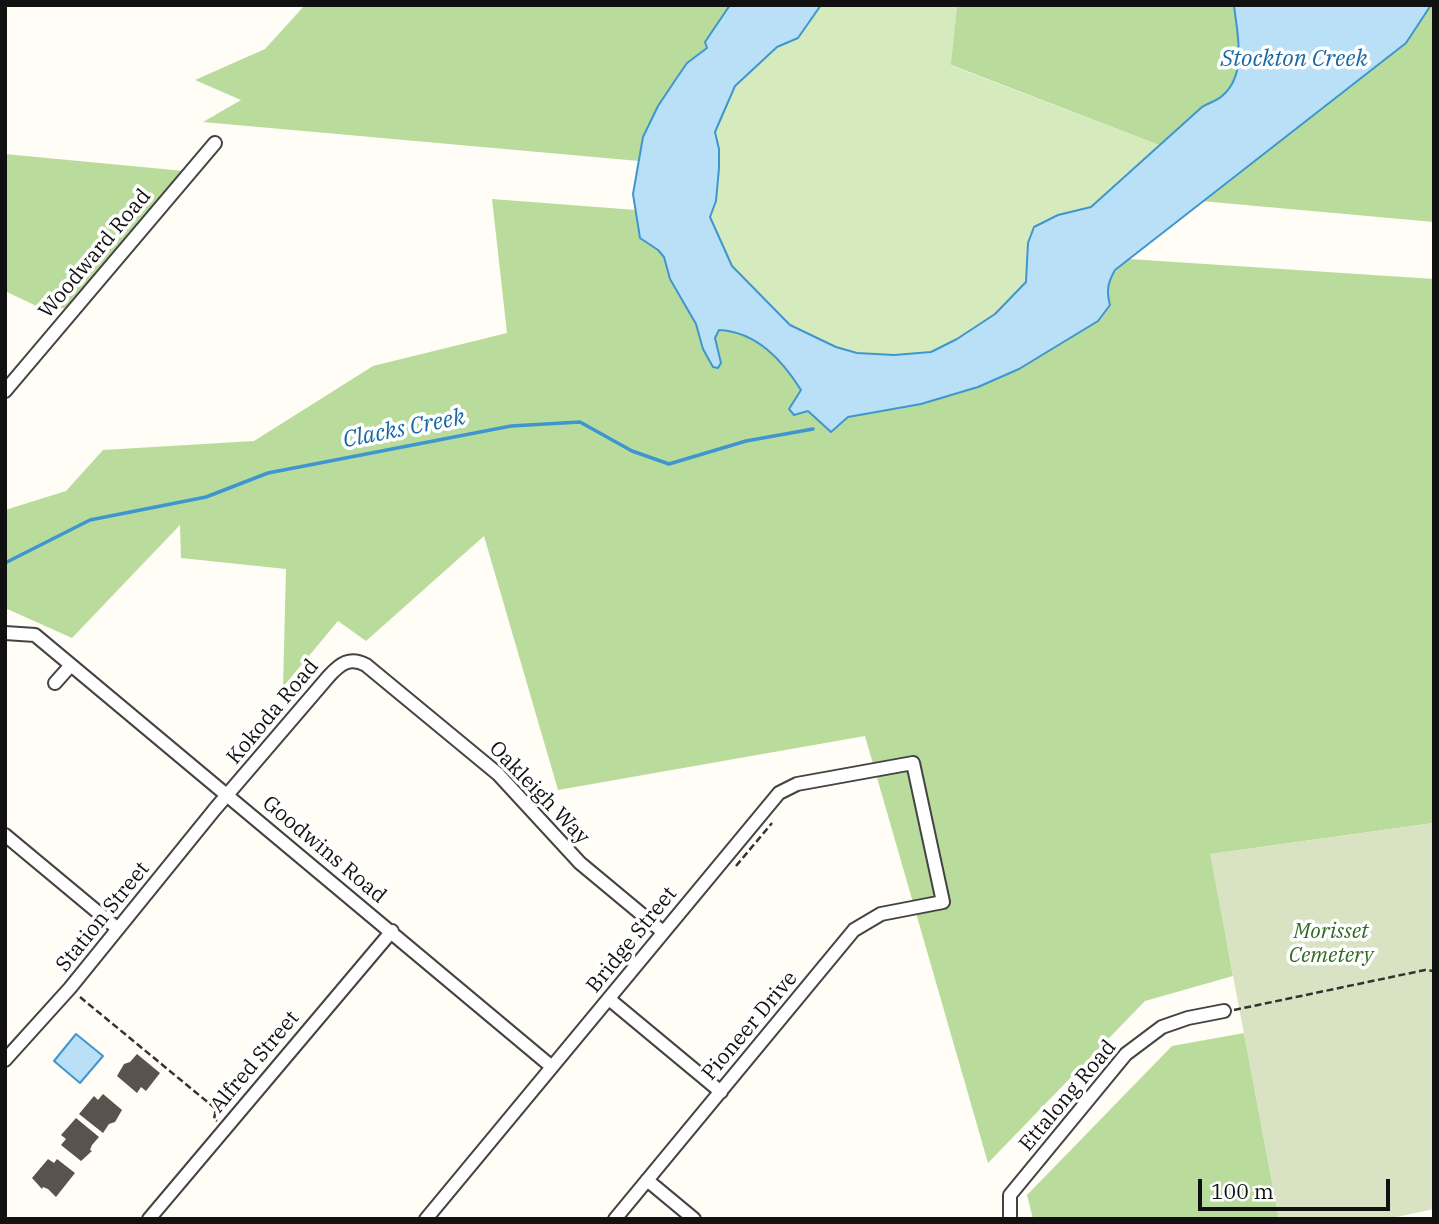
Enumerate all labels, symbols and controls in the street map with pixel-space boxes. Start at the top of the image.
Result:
water label: Stockton Creek [1220,45,1368,73]
street label: Woodward Road [34,184,156,324]
water label: Clacks Creek [341,404,467,454]
street label: Kokoda Road [222,654,324,770]
street label: Oakleigh Way [483,736,595,850]
street label: Goodwins Road [257,791,391,909]
street label: Station Street [51,857,155,977]
street label: Bridge Street [582,882,682,998]
park label: Morisset Cemetery [1289,919,1373,969]
street label: Pioneer Drive [697,966,803,1086]
street label: Alfred Street [205,1006,305,1118]
street label: Ettalong Road [1014,1035,1122,1157]
scale bar [1201,1164,1394,1208]
text: 100 m [1211,1177,1274,1205]

